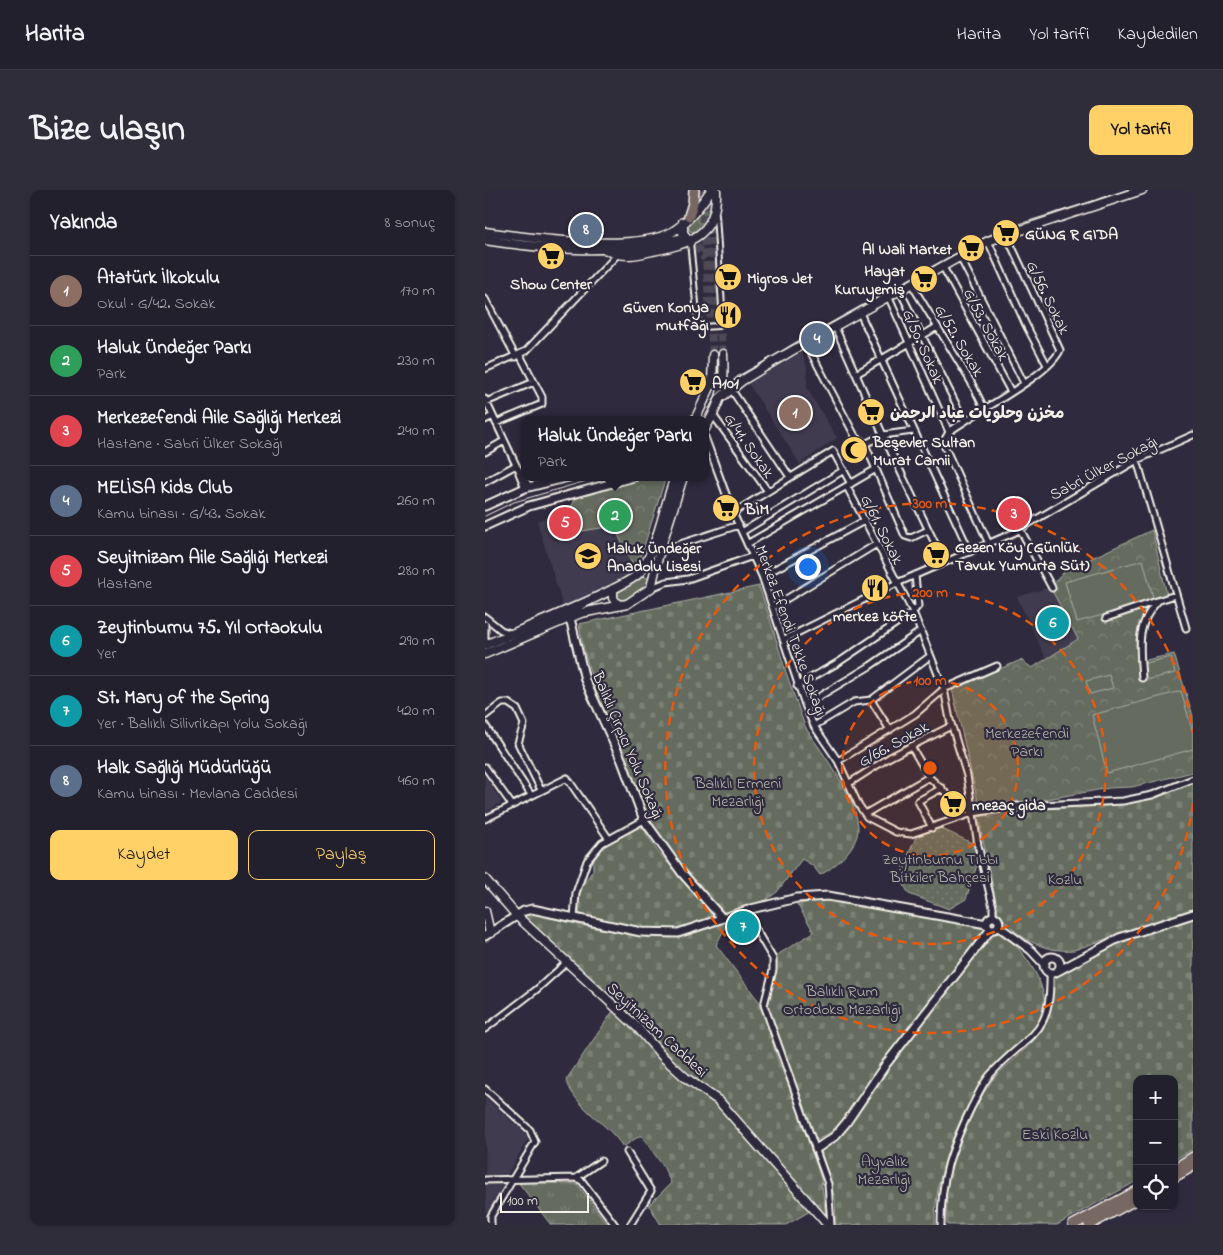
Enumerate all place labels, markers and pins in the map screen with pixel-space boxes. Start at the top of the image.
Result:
pin: 8 [570,211,602,249]
supermarket icon: GÜNG R GIDA [991,218,1021,248]
place label: GÜNG R GIDA [1025,223,1118,247]
supermarket icon: Al Wali Market [956,233,986,263]
place label: Al Wali Market [862,238,953,262]
supermarket icon: Show Center [536,241,566,271]
place label: Hayat Kuruyemiş [835,260,906,303]
supermarket icon: Migros Jet [713,262,743,292]
supermarket icon: Hayat Kuruyemiş [909,264,939,294]
place label: Migros Jet [747,267,813,292]
place label: Show Center [510,273,593,297]
place label: Güven Konya mutfağı [623,296,709,339]
restaurant icon: Güven Konya mutfağı [713,300,743,330]
pin: 4 [801,320,833,358]
supermarket icon: A101 [678,367,708,397]
place label: A101 [712,372,740,396]
pin: 1 [779,394,811,432]
supermarket icon: مخزن وحلويات عباد الرحمن [856,397,886,427]
place label: مخزن وحلويات عباد الرحمن [890,402,1064,426]
place label: Beşevler Sultan Murat Camii [872,431,975,473]
mosque icon: Beşevler Sultan Murat Camii [839,435,869,465]
supermarket icon: BİM [711,493,741,523]
pin: 3 [998,495,1030,533]
pin: 2 [599,497,631,535]
place label: BİM [744,498,770,522]
pin: 5 [549,504,581,542]
place label: Gezen Köy (Günlük Tavuk Yumurta Süt) [955,536,1090,578]
place label: Haluk Ündeğer Anadolu Lisesi [607,537,702,579]
supermarket icon: Gezen Köy (Günlük Tavuk Yumurta Süt) [921,540,951,570]
school or university icon: Haluk Ündeğer Anadolu Lisesi [573,541,603,571]
restaurant icon: merkez köfte [860,573,890,603]
pin: 6 [1037,604,1069,642]
place label: merkez köfte [833,605,918,629]
centre of rings [921,759,939,777]
supermarket icon: mezaç gida [938,789,968,819]
place label: mezaç gida [972,794,1046,819]
pin: 7 [727,908,759,946]

